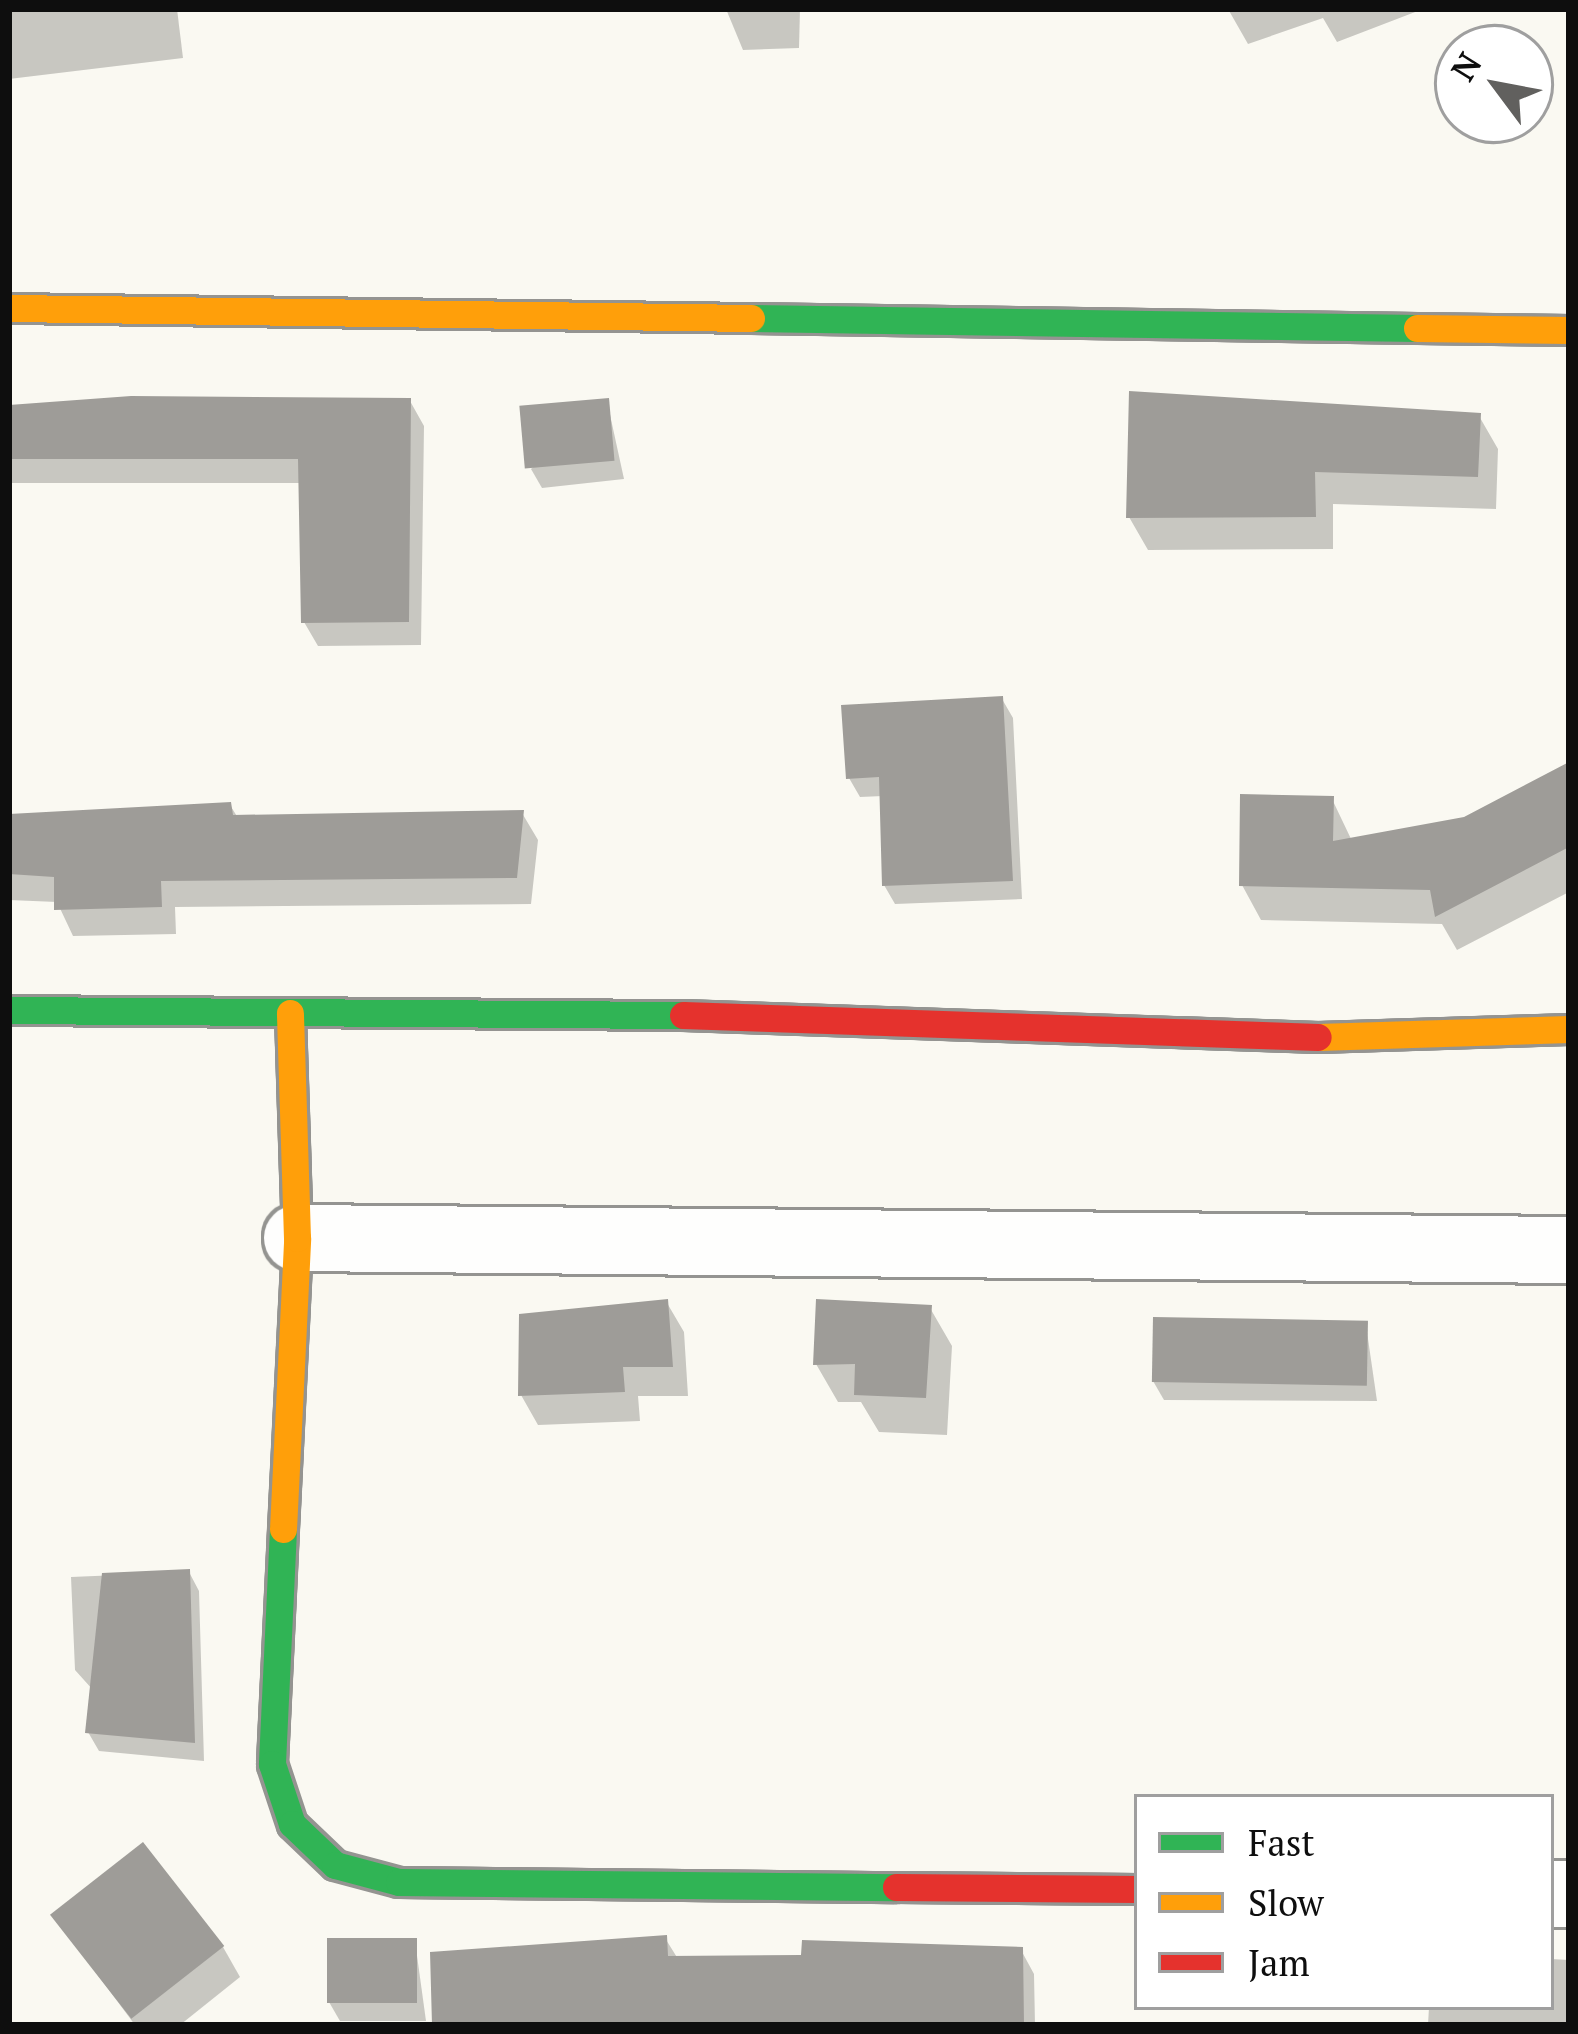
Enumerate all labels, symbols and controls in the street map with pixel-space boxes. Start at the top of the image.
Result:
north arrow [1434,24,1554,144]
text: N [1441,44,1490,88]
legend [1134,1794,1554,2010]
text: Fast [1248,1819,1315,1866]
text: Slow [1248,1879,1324,1926]
text: Jam [1248,1939,1310,1986]

